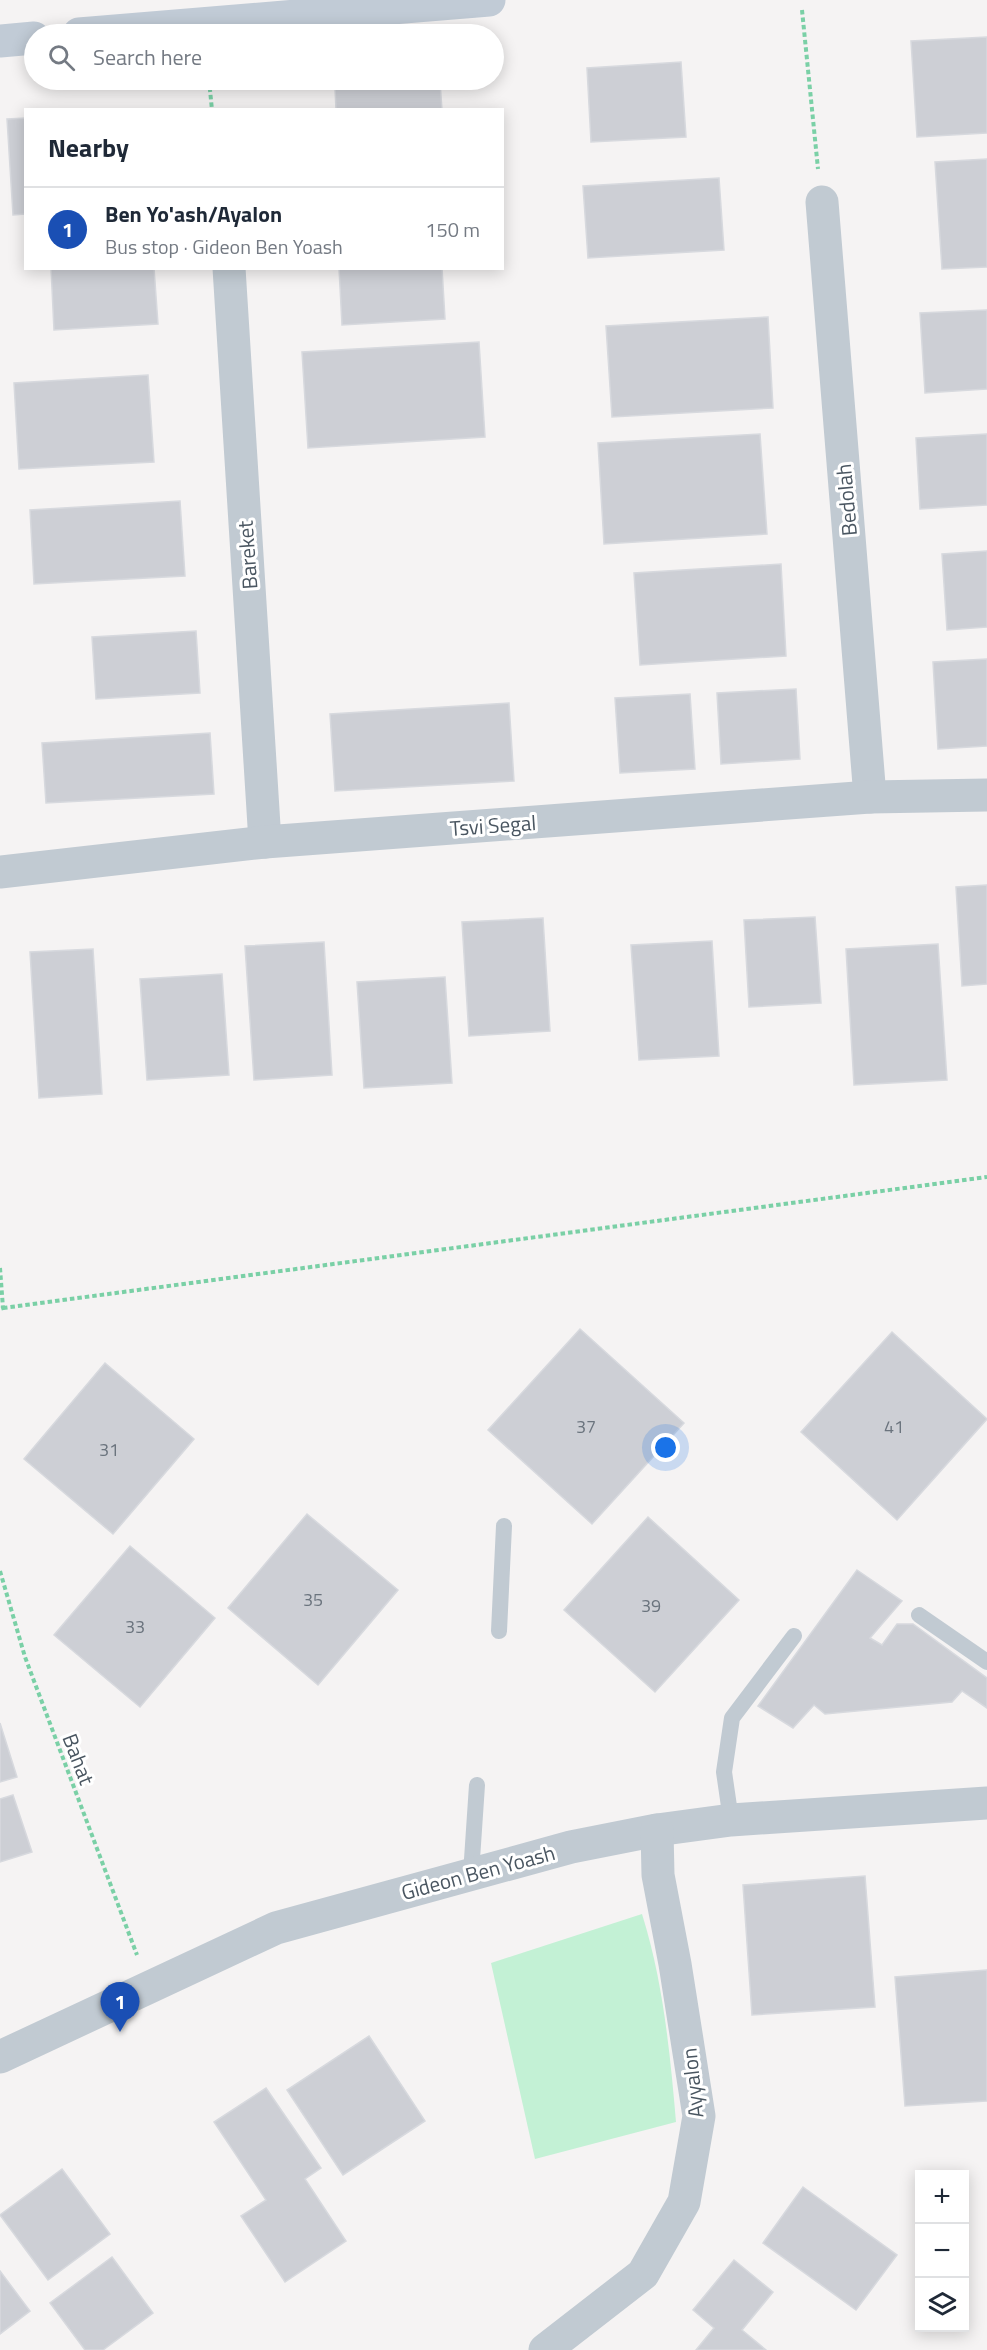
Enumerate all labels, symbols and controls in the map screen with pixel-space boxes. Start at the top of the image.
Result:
search box [24,24,504,90]
text: Search here [93,40,202,74]
icon: search [45,41,78,74]
text: Nearby [48,128,129,167]
text: Ben Yo'ash/Ayalon [105,197,282,231]
text: 1 [62,214,73,245]
text: 150 m [425,214,480,245]
text: Bus stop · Gideon Ben Yoash [105,231,343,262]
street label: Bedolah [827,463,865,537]
street label: Bareket [229,519,265,590]
street label: Tsvi Segal [449,806,537,844]
house number: 37 [576,1413,596,1440]
house number: 41 [884,1413,904,1440]
your location [651,1433,680,1462]
house number: 31 [99,1436,119,1463]
house number: 35 [303,1586,323,1613]
house number: 39 [641,1592,661,1619]
house number: 33 [125,1613,145,1640]
street label: Bahat [55,1729,104,1790]
street label: Gideon Ben Yoash [397,1836,559,1908]
pin: 1 [100,1982,140,2032]
street label: Ayyalon [672,2047,712,2119]
map controls [915,2170,969,2332]
button: + [915,2170,969,2224]
button: − [915,2224,969,2278]
button: layers [915,2278,969,2332]

